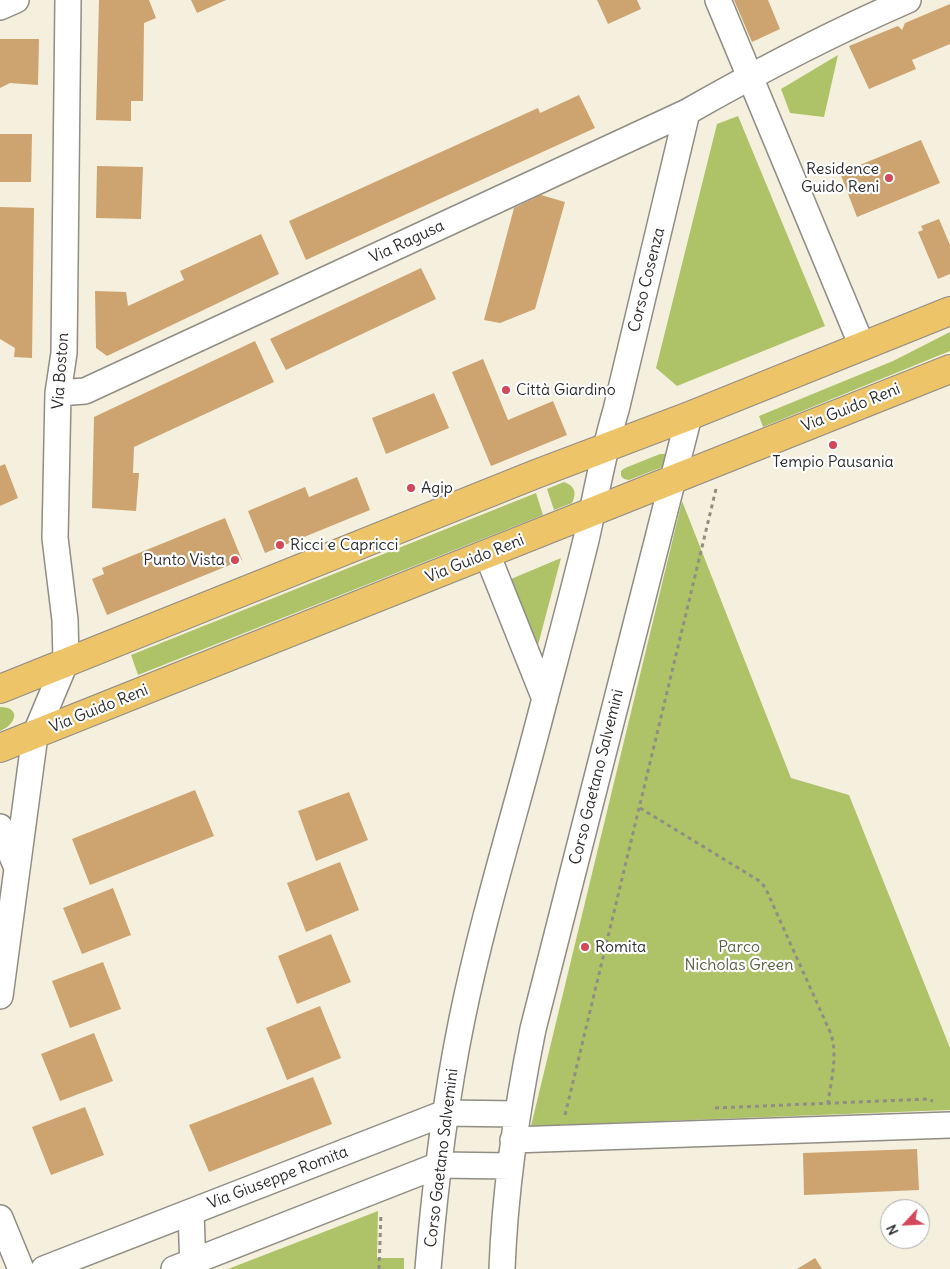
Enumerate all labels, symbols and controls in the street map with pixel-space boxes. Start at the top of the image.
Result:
place label: Residence Guido Reni [801,159,879,197]
marker: Residence Guido Reni [883,172,895,184]
street label: Via Ragusa [367,216,447,268]
street label: Corso Cosenza [625,226,669,334]
street label: Via Boston [49,332,73,410]
place label: Città Giardino [516,380,616,400]
street label: Via Guido Reni [799,380,903,436]
marker: Città Giardino [500,384,512,396]
marker: Tempio Pausania [827,439,839,451]
place label: Tempio Pausania [772,452,894,472]
place label: Agip [421,478,453,498]
marker: Agip [405,482,417,494]
street label: Via Guido Reni [423,531,527,587]
place label: Ricci e Capricci [290,535,398,555]
marker: Ricci e Capricci [274,539,286,551]
place label: Punto Vista [143,550,225,570]
marker: Punto Vista [229,554,241,566]
street label: Via Guido Reni [47,681,151,737]
street label: Corso Gaetano Salvemini [566,687,628,867]
place label: Romita [595,937,646,957]
park label: Parco Nicholas Green [685,937,793,975]
marker: Romita [579,941,591,953]
street label: Corso Gaetano Salvemini [421,1067,463,1249]
street label: Via Giuseppe Romita [205,1142,351,1214]
north arrow [880,1199,930,1249]
text: N [882,1222,903,1238]

